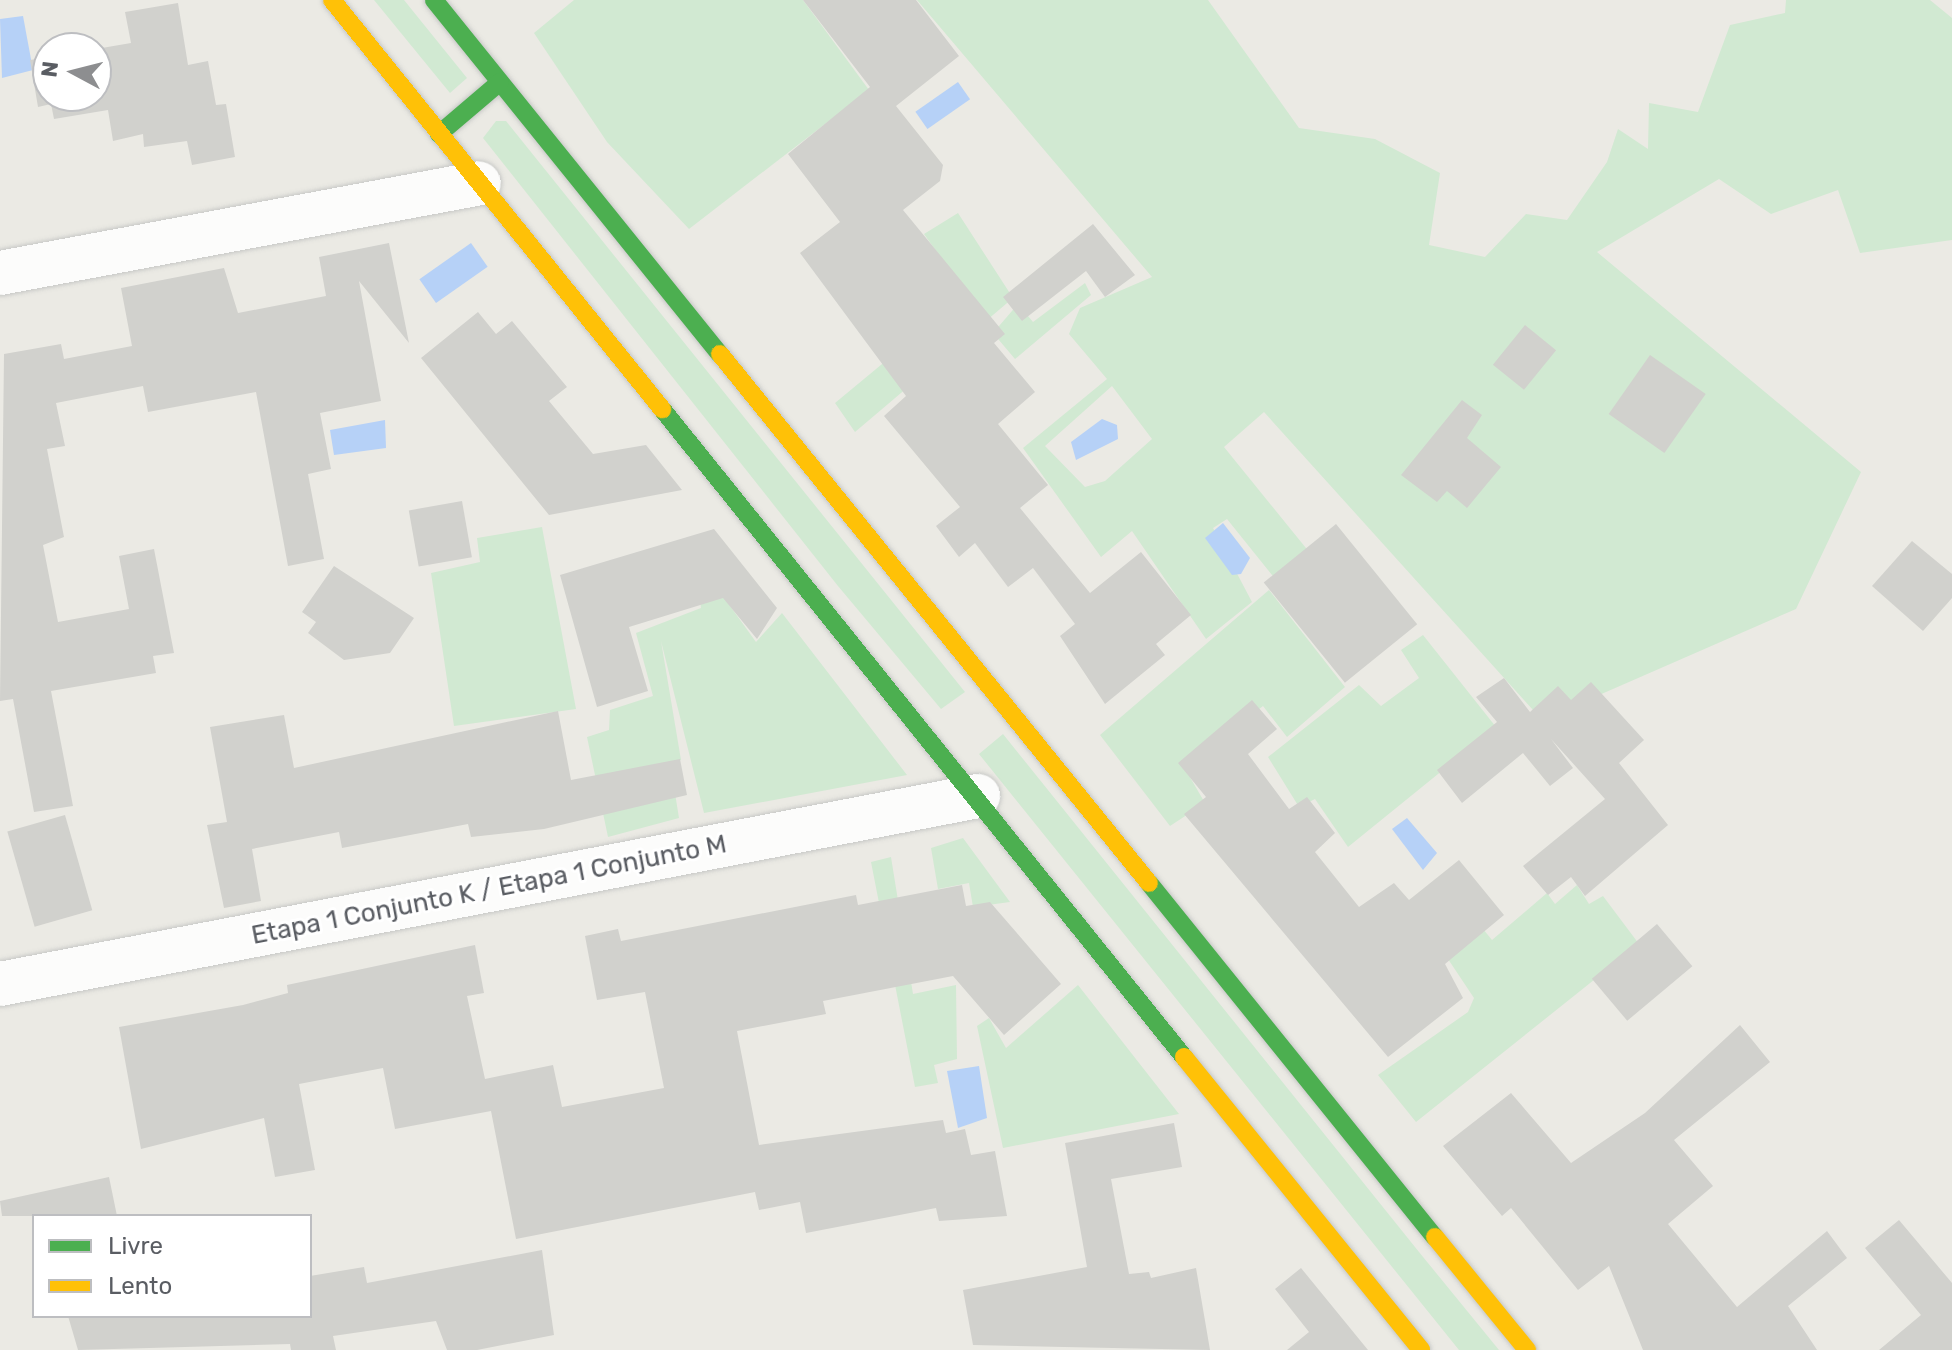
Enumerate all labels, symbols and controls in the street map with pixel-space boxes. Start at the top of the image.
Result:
north arrow [32,32,112,112]
text: N [35,60,64,79]
street label: Etapa 1 Conjunto K / Etapa 1 Conjunto M [249,829,729,951]
legend [32,1214,312,1318]
text: Livre [108,1232,163,1260]
text: Lento [108,1272,172,1300]

